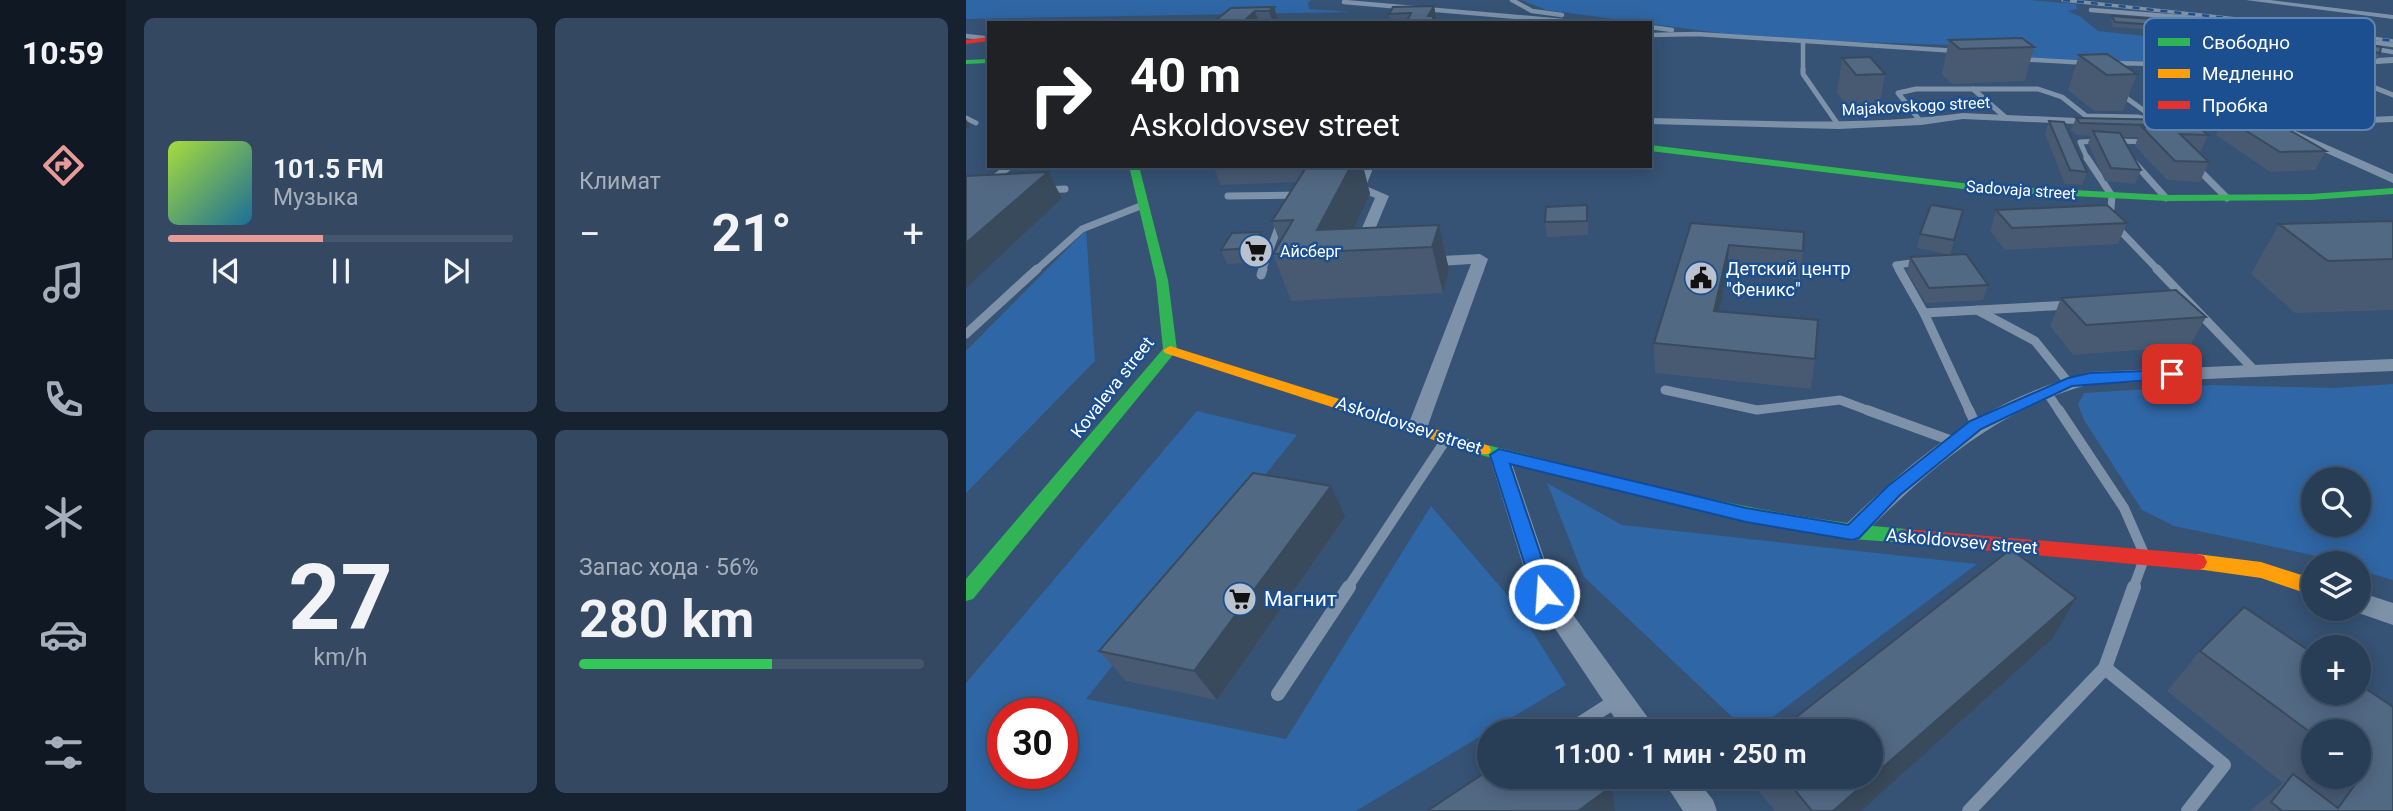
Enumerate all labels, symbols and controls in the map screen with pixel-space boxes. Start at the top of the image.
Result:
legend [2144,18,2375,130]
text: Свободно [2202,31,2290,54]
text: 10:59 [22,34,104,72]
text: 40 m [1130,47,1241,104]
icon: right [1015,49,1106,140]
text: Медленно [2202,62,2294,85]
street label: Majakovskogo street [1841,93,1991,119]
text: Пробка [2202,94,2268,117]
text: Askoldovsev street [1130,106,1400,144]
icon: directions [39,141,88,190]
text: 101.5 FM [273,154,384,184]
text: Климат [579,168,661,195]
street label: Sadovaja street [1965,177,2077,203]
text: Музыка [273,184,358,211]
text: 21° [712,203,792,264]
text: − [579,212,601,256]
text: + [902,212,924,256]
supermarket icon: Айсберг [1237,232,1275,270]
place label: Айсберг [1280,242,1341,261]
icon: previous [207,252,245,290]
icon: pause [322,252,360,290]
icon: next [437,252,475,290]
icon: music [39,258,88,307]
place label: Детский центр "Феникс" [1726,258,1851,300]
public building icon: Детский центр "Феникс" [1682,259,1720,297]
street label: Kovaleva street [1066,332,1158,442]
pin [2142,344,2202,404]
icon: arrive [2153,355,2191,393]
icon: phone [39,375,88,424]
street label: Askoldovsev street [1334,392,1485,458]
map controls [2301,467,2371,789]
button: search [2301,467,2371,537]
icon: climate [39,493,88,542]
street label: Askoldovsev street [1885,524,2039,558]
text: 27 [288,545,393,651]
button: layers [2301,551,2371,621]
text: Запас хода · 56% [579,554,759,581]
position arrow [1507,557,1581,631]
supermarket icon: Магнит [1221,580,1259,618]
place label: Магнит [1264,587,1337,611]
text: 280 km [579,589,754,650]
icon: car [39,610,88,659]
button: + [2301,635,2371,705]
text: km/h [314,644,368,671]
speed limit sign: 30 [987,698,1078,789]
button: − [2301,719,2371,789]
icon: filters [39,728,88,777]
text: 11:00 · 1 мин · 250 m [1554,739,1806,769]

